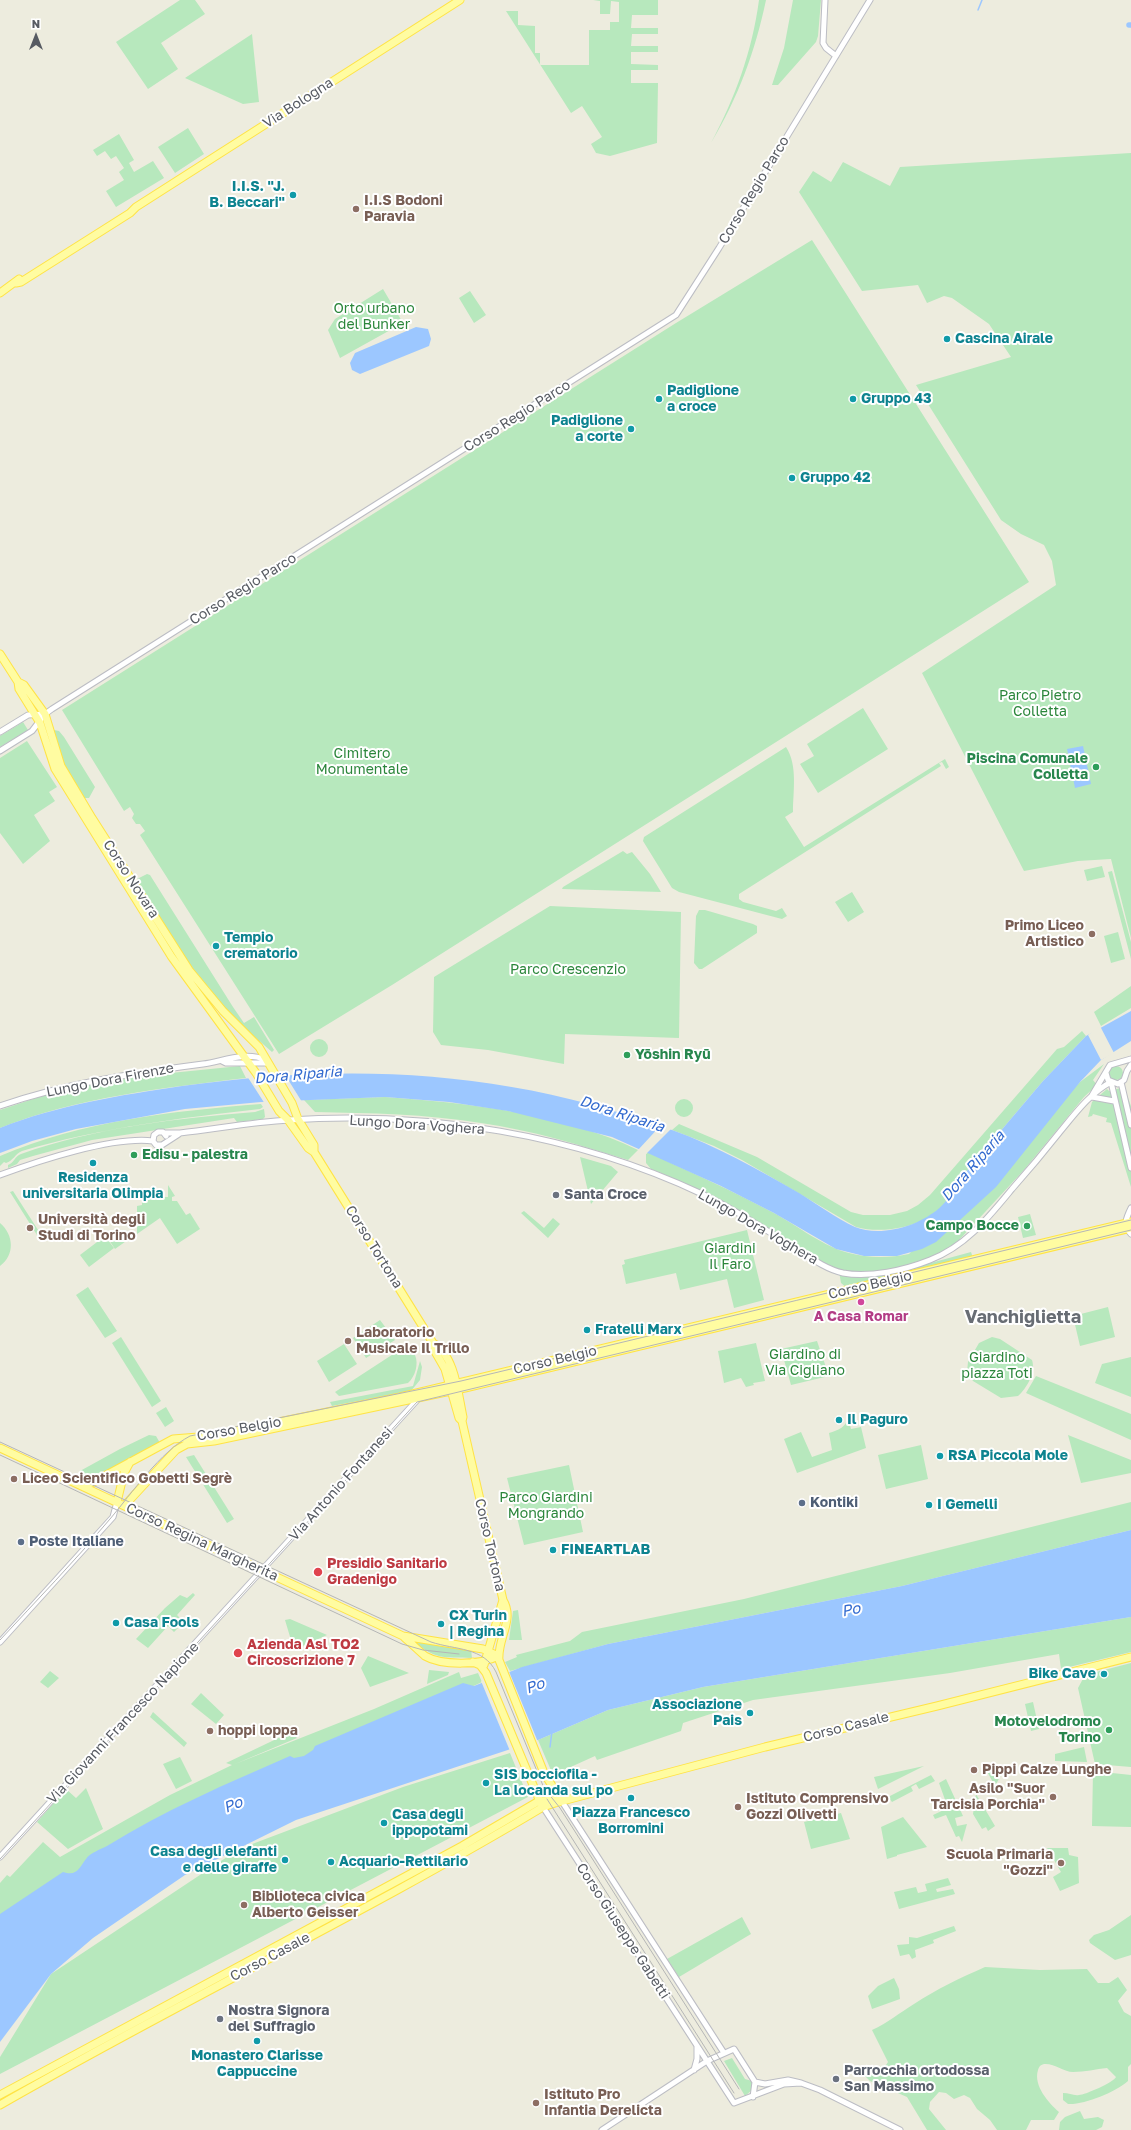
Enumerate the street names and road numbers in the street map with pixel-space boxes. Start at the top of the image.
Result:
street label: Via Bologna [260,74,336,132]
street label: Corso Regio Parco [715,133,793,247]
street label: Corso Regio Parco [460,376,574,456]
street label: Corso Regio Parco [186,549,300,629]
street label: Corso Novara [99,837,163,921]
street label: Lungo Dora Firenze [45,1059,175,1101]
street label: Lungo Dora Voghera [349,1112,485,1138]
street label: Lungo Dora Voghera [695,1186,821,1268]
street label: Corso Tortona [342,1202,406,1292]
street label: Corso Belgio [827,1267,913,1303]
street label: Corso Belgio [512,1342,598,1378]
street label: Corso Belgio [196,1413,282,1445]
street label: Via Antonio Fontanesi [286,1424,396,1544]
street label: Corso Tortona [471,1497,509,1593]
street label: Corso Regina Margherita [123,1499,281,1585]
street label: Via Giovanni Francesco Napione [44,1639,202,1807]
street label: Corso Casale [801,1708,891,1746]
street label: Corso Giuseppe Gabetti [573,1860,673,2002]
street label: Corso Casale [227,1929,313,1985]

